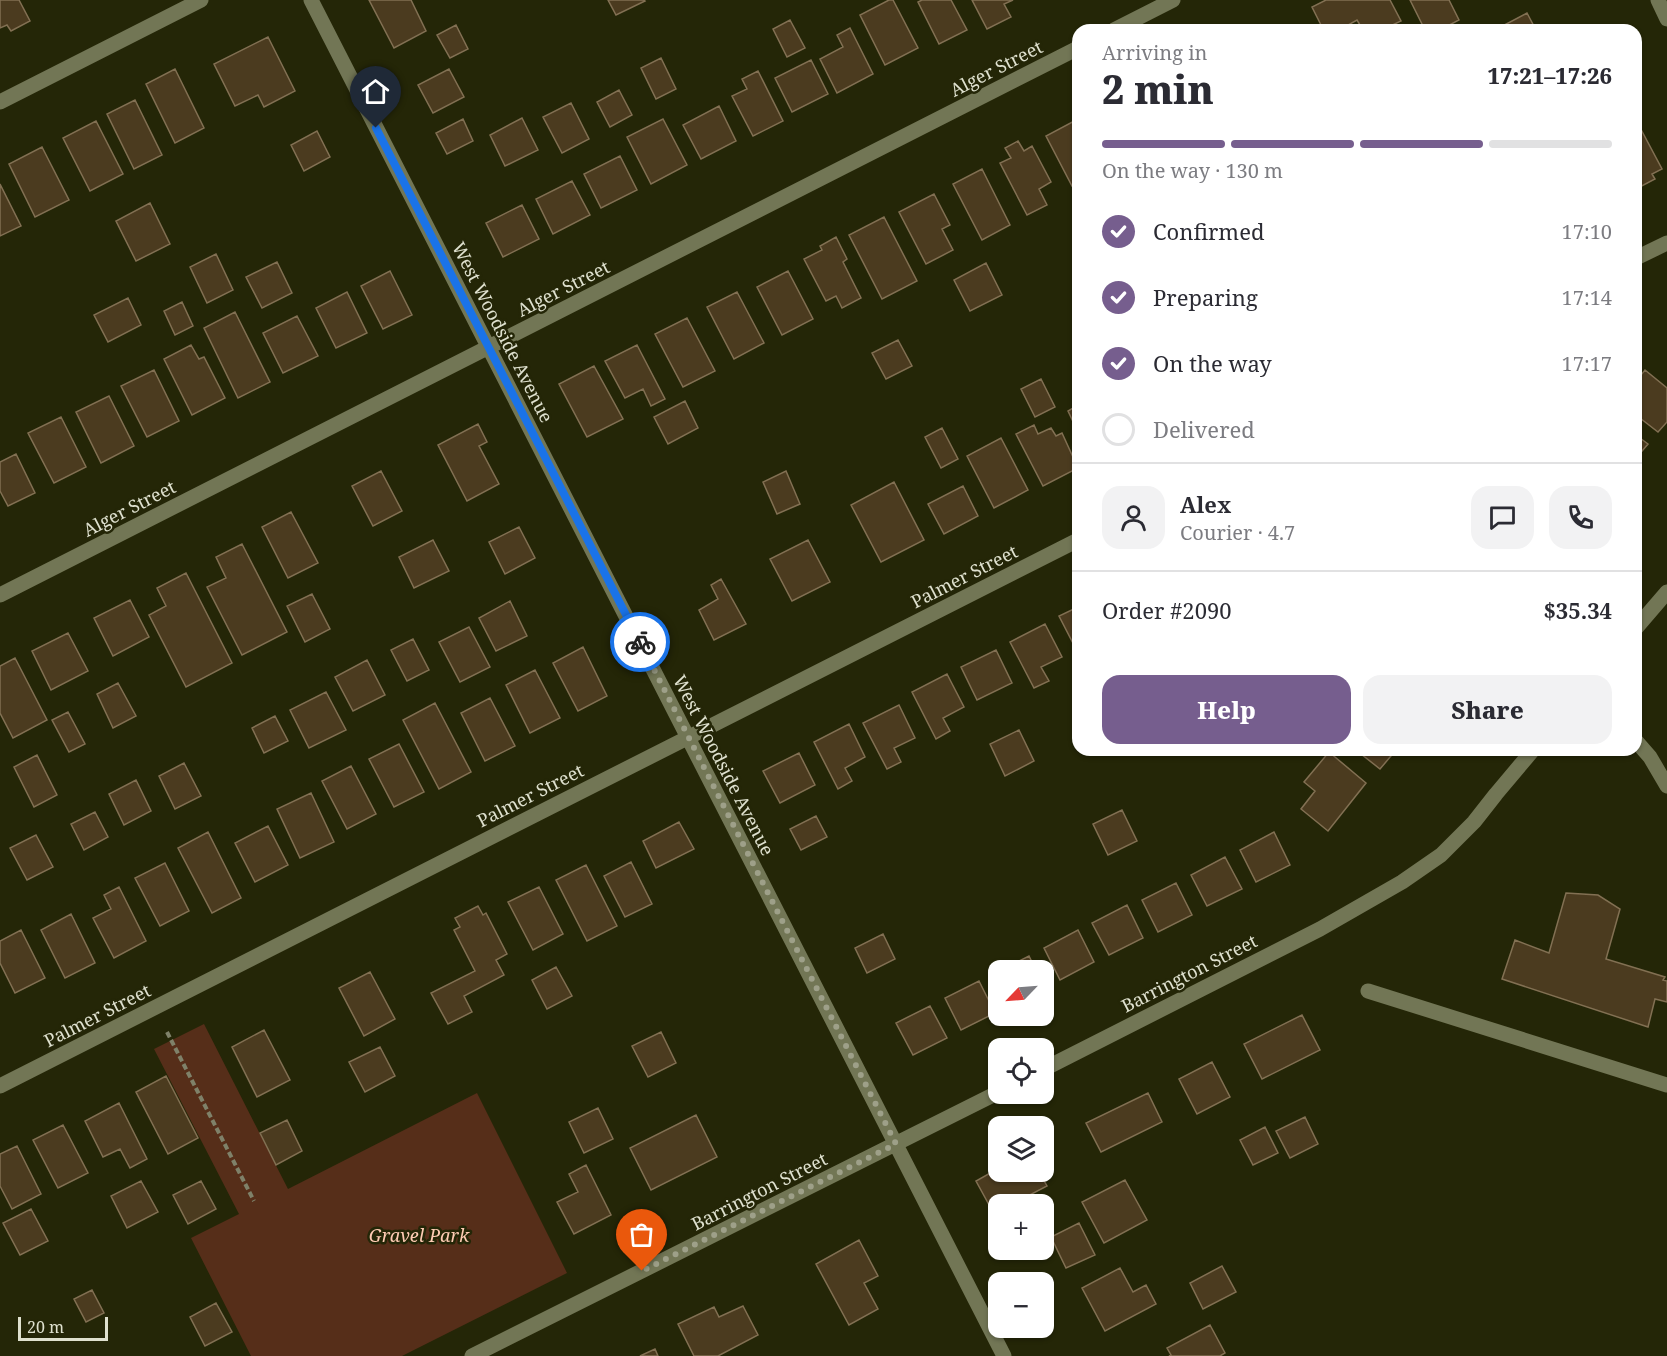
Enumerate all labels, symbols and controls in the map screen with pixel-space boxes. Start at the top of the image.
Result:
street label: Alger Street [946,34,1046,102]
text: Arriving in [1102,39,1207,66]
text: 17:21–17:26 [1488,60,1612,90]
text: 2 min [1102,62,1214,115]
pin [350,66,401,128]
icon: home [359,75,392,108]
text: On the way · 130 m [1102,157,1283,184]
icon: check [1102,215,1135,248]
text: Confirmed [1153,216,1264,246]
text: 17:10 [1562,218,1612,245]
street label: West Woodside Avenue [447,238,559,426]
street label: Alger Street [513,254,613,322]
icon: check [1102,281,1135,314]
text: Preparing [1153,282,1258,312]
text: 17:14 [1562,284,1612,311]
icon: check [1102,347,1135,380]
text: On the way [1153,348,1272,378]
text: 17:17 [1562,350,1612,377]
text: Delivered [1153,414,1255,444]
street label: Alger Street [79,474,179,542]
button: person [1102,486,1165,549]
button: chat [1471,486,1534,549]
button: phone [1549,486,1612,549]
text: Alex [1180,489,1231,519]
text: Courier · 4.7 [1180,519,1295,546]
street label: Palmer Street [907,539,1021,613]
text: Order #2090 [1102,595,1232,625]
text: $35.34 [1543,595,1612,625]
courier [610,612,670,672]
icon: bike [624,626,657,659]
street label: West Woodside Avenue [668,671,780,859]
button: Help [1102,675,1351,744]
button: Share [1363,675,1612,744]
street label: Palmer Street [473,758,587,832]
street label: Barrington Street [1117,928,1261,1018]
north arrow [988,960,1054,1026]
map controls [988,960,1054,1338]
street label: Palmer Street [40,978,154,1052]
button: locate [988,1038,1054,1104]
button: layers [988,1116,1054,1182]
street label: Barrington Street [687,1146,831,1236]
button: + [988,1194,1054,1260]
pin [616,1209,667,1271]
icon: bag [625,1218,658,1251]
park label: Gravel Park [369,1223,470,1247]
button: − [988,1272,1054,1338]
scale bar [18,1314,108,1342]
text: 20 m [27,1316,64,1338]

